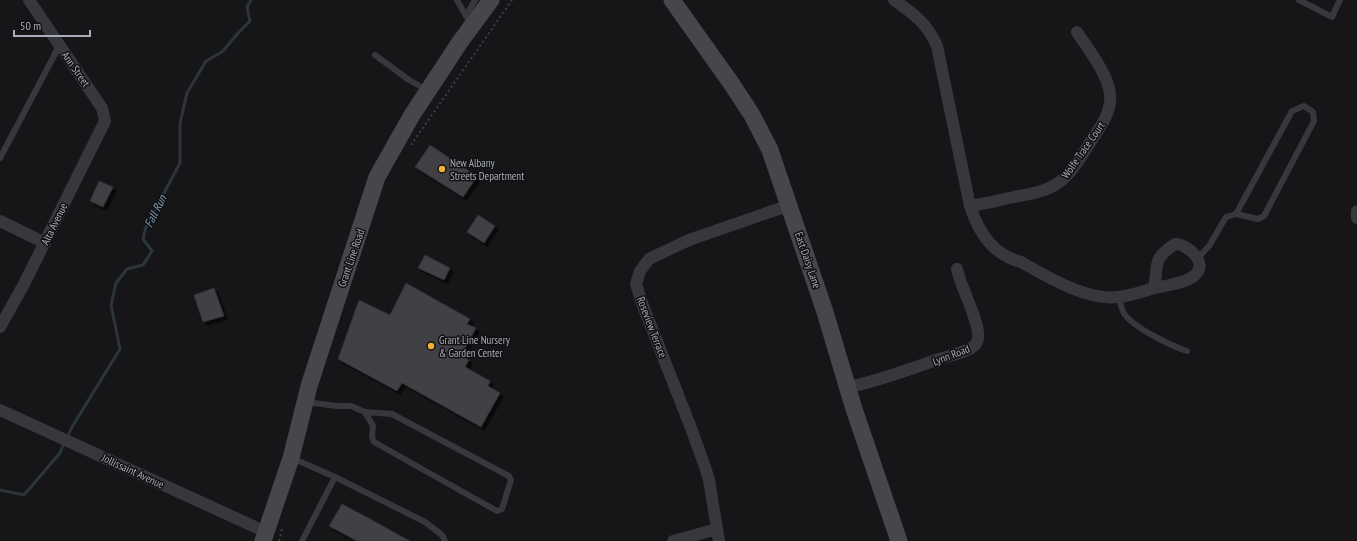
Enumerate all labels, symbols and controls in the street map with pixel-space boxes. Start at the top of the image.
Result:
scale bar [14,12,90,38]
text: 50 m [20,18,41,33]
street label: Ann Street [59,49,93,89]
street label: Wolfe Trace Court [1058,119,1108,181]
place label: New Albany Streets Department [450,156,524,183]
marker: New Albany Streets Department [437,164,447,174]
water label: Fall Run [141,192,170,230]
street label: Alta Avenue [38,200,70,247]
street label: Grant Line Road [335,227,368,289]
street label: East Daisy Lane [792,230,824,291]
street label: Roseview Terrace [634,295,670,360]
place label: Grant Line Nursery & Garden Center [439,333,511,360]
marker: Grant Line Nursery & Garden Center [426,341,436,351]
street label: Lynn Road [930,341,972,368]
street label: Jollissaint Avenue [99,450,167,492]

